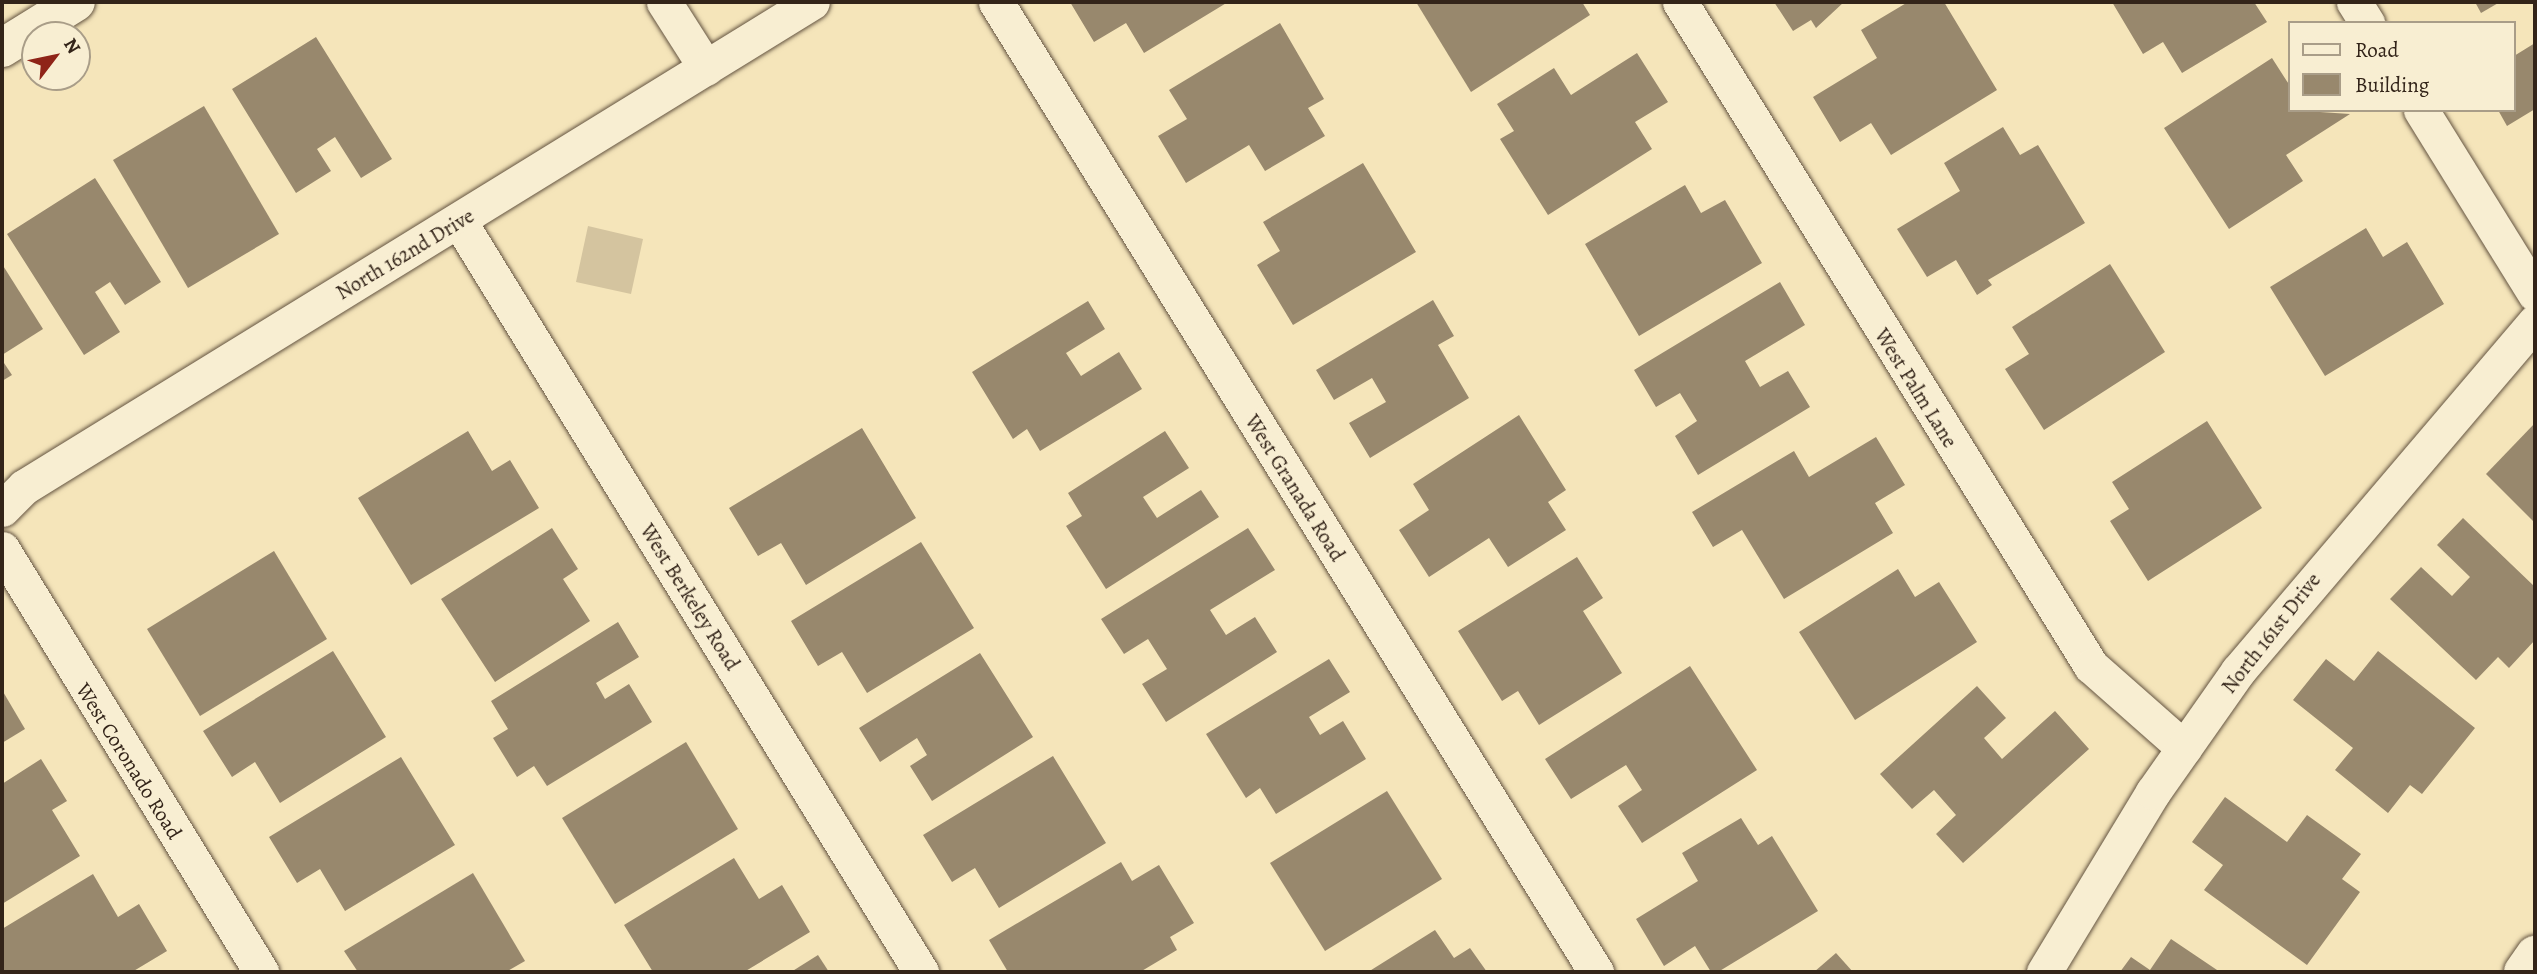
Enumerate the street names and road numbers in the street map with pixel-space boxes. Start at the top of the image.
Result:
street label: North 162nd Drive [331,203,479,305]
street label: West Palm Lane [1869,324,1963,452]
street label: West Granada Road [1240,410,1350,566]
street label: West Berkeley Road [635,519,745,675]
street label: North 161st Drive [2216,568,2326,698]
street label: West Coronado Road [71,678,187,844]

